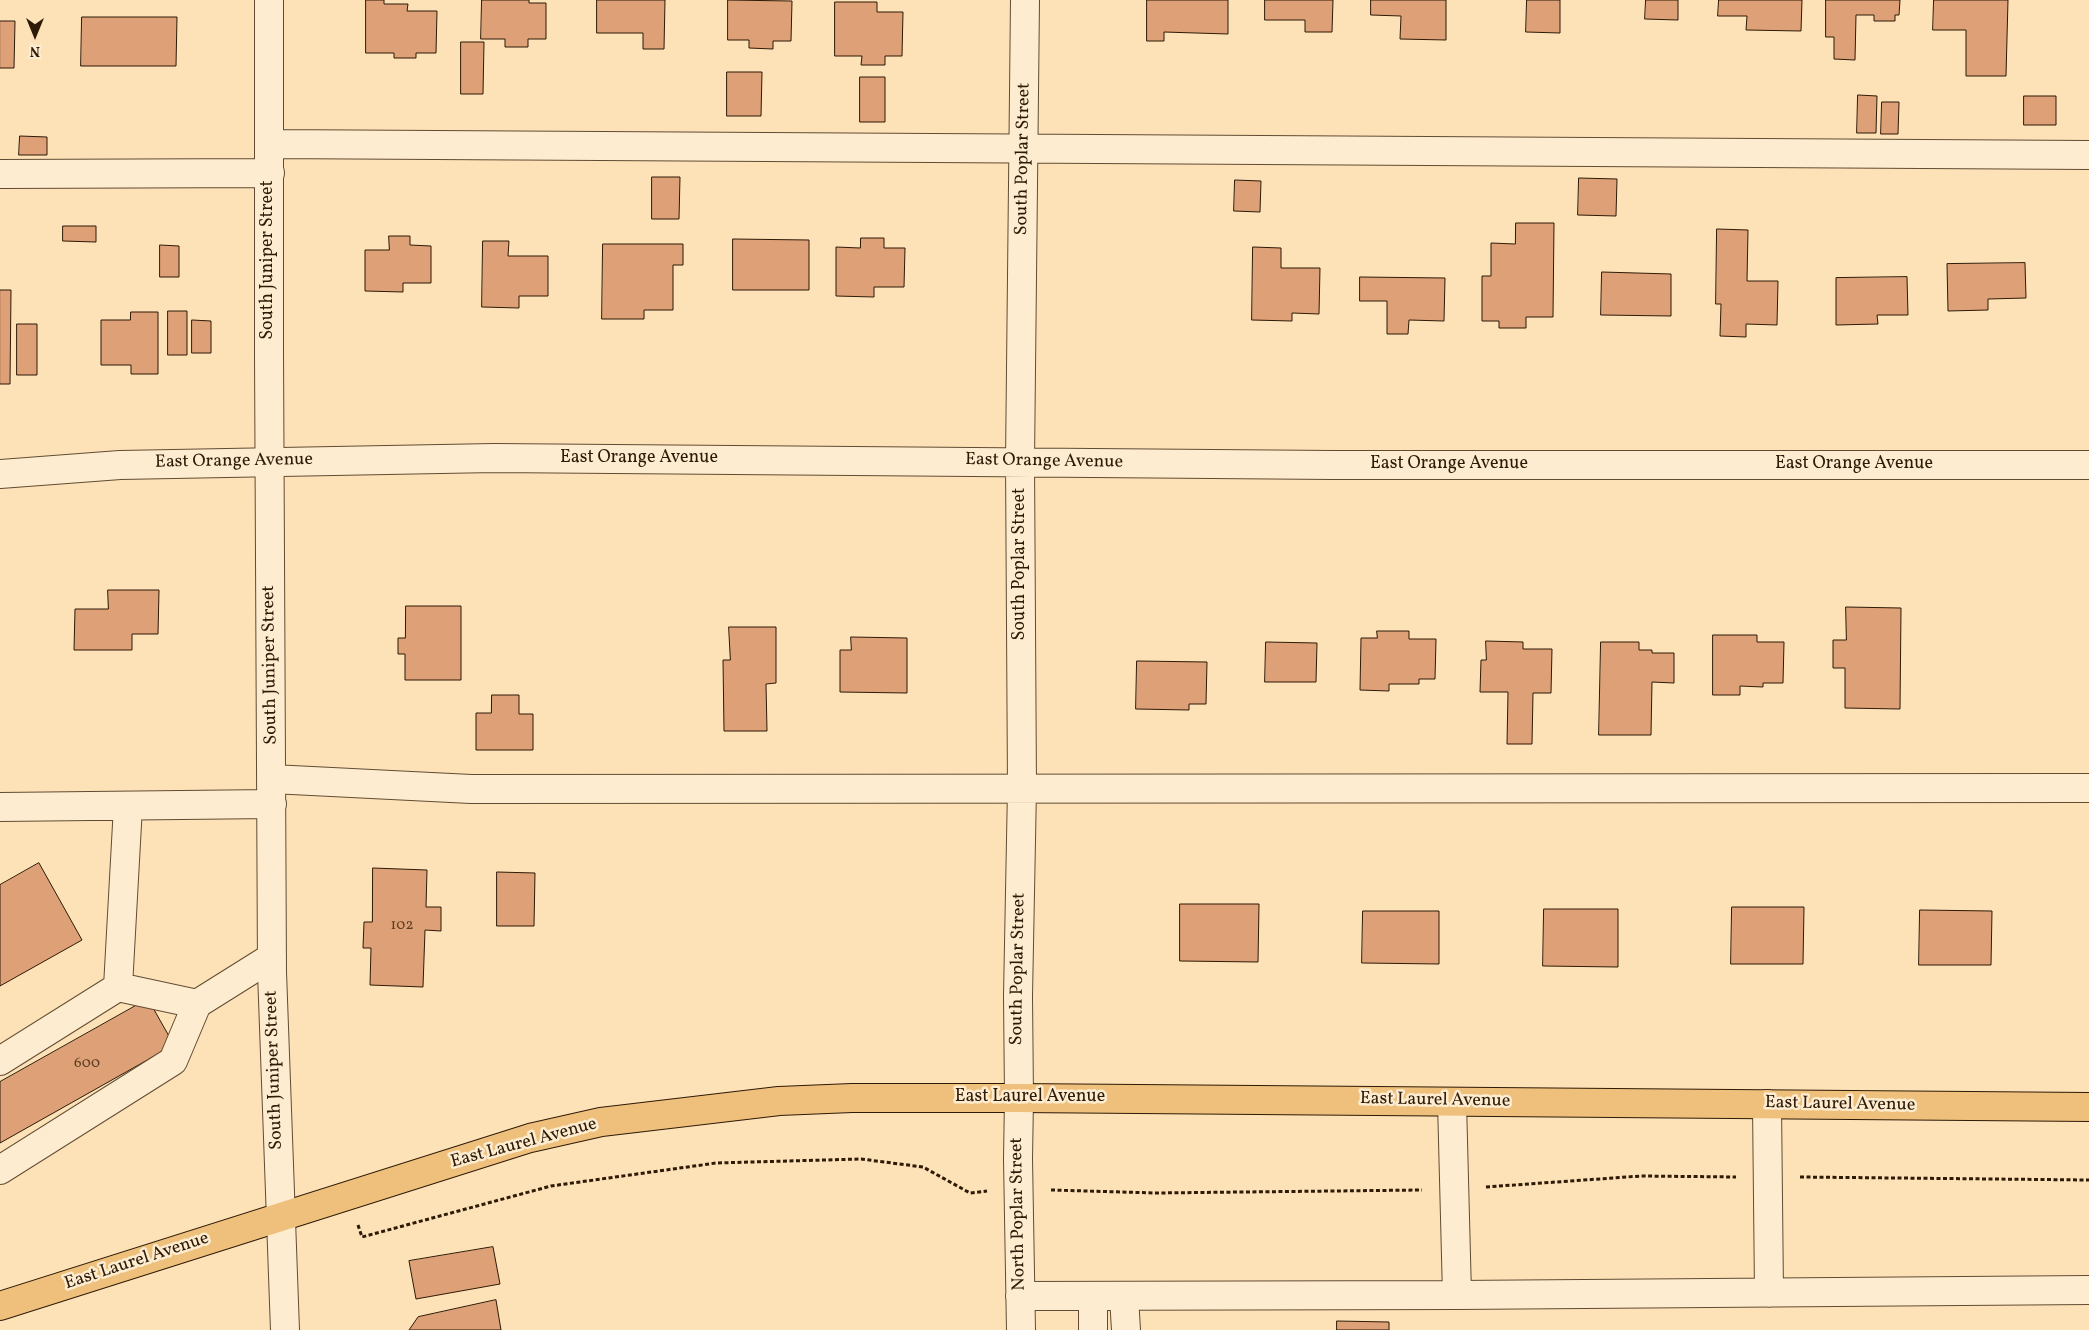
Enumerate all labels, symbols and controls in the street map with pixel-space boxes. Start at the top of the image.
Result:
north arrow [10,10,60,60]
text: N [30,41,40,60]
street label: South Poplar Street [1012,82,1036,236]
street label: South Juniper Street [258,180,280,340]
street label: East Orange Avenue [560,448,718,470]
street label: East Orange Avenue [155,450,313,474]
street label: East Orange Avenue [965,450,1123,474]
street label: East Orange Avenue [1370,454,1528,476]
street label: East Orange Avenue [1775,454,1933,476]
street label: South Poplar Street [1010,488,1032,640]
street label: South Juniper Street [259,585,283,745]
street label: South Poplar Street [1007,892,1031,1046]
house number: 102 [391,917,413,935]
street label: South Juniper Street [261,990,289,1150]
house number: 600 [74,1055,100,1073]
street label: East Laurel Avenue [955,1087,1105,1109]
street label: East Laurel Avenue [1360,1089,1510,1113]
street label: East Laurel Avenue [1765,1093,1915,1117]
street label: East Laurel Avenue [449,1114,599,1174]
street label: North Poplar Street [1007,1137,1031,1291]
street label: East Laurel Avenue [62,1228,212,1296]

